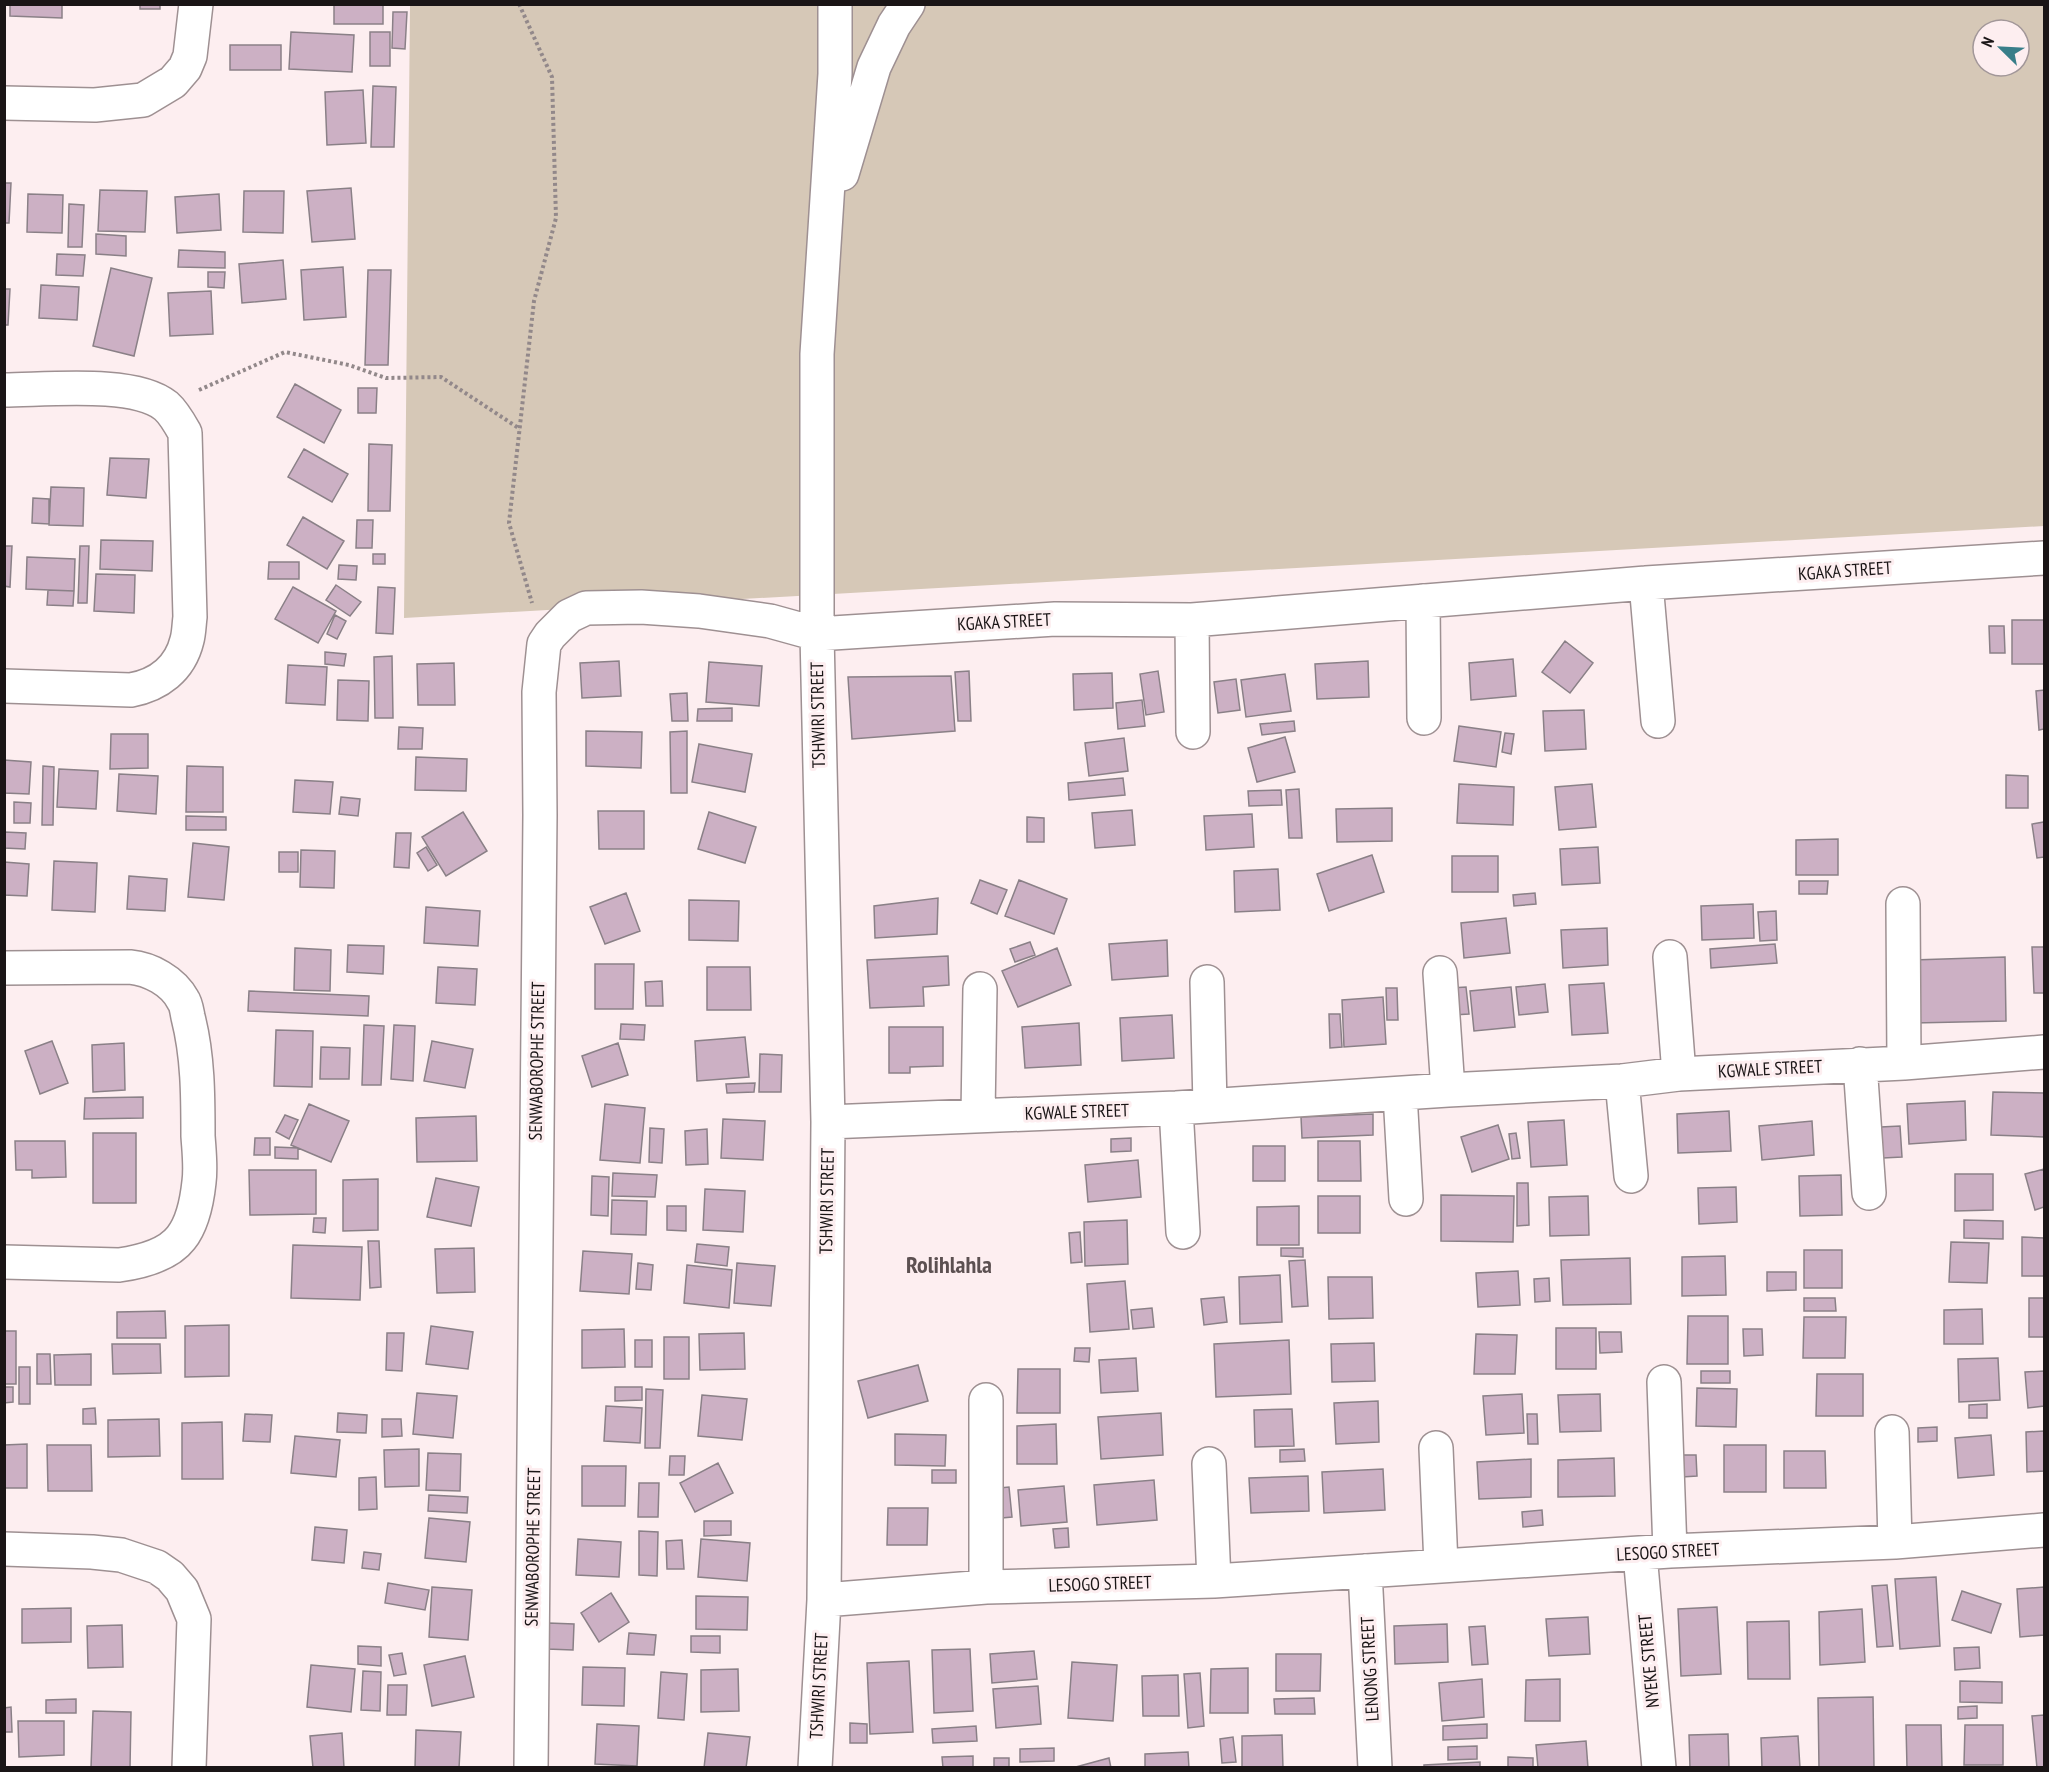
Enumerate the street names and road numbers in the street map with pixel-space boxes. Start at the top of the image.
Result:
street label: KGAKA STREET [1797,556,1893,585]
street label: KGAKA STREET [956,608,1051,635]
street label: TSHWIRI STREET [805,662,830,768]
street label: SENWABOROPHE STREET [524,981,549,1141]
street label: KGWALE STREET [1717,1054,1823,1083]
street label: KGWALE STREET [1024,1098,1130,1125]
street label: TSHWIRI STREET [814,1148,839,1254]
street label: SENWABOROPHE STREET [520,1467,545,1627]
street label: LESOGO STREET [1616,1537,1720,1566]
street label: LESOGO STREET [1048,1570,1152,1597]
street label: NYEKE STREET [1633,1613,1664,1709]
street label: LENONG STREET [1355,1616,1384,1722]
street label: TSHWIRI STREET [804,1632,833,1740]

